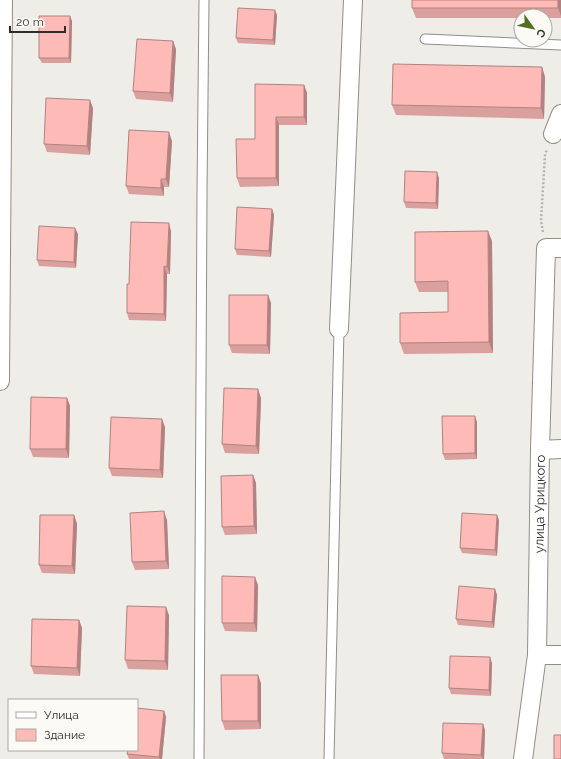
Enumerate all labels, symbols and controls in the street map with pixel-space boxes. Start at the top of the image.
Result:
scale bar [10,8,65,34]
north arrow [513,8,553,48]
text: 20 m [16,15,44,29]
text: С [533,26,548,40]
street label: улица Урицкого [531,454,548,553]
legend [8,699,138,751]
text: Улица [44,708,79,722]
text: Здание [44,728,85,742]

